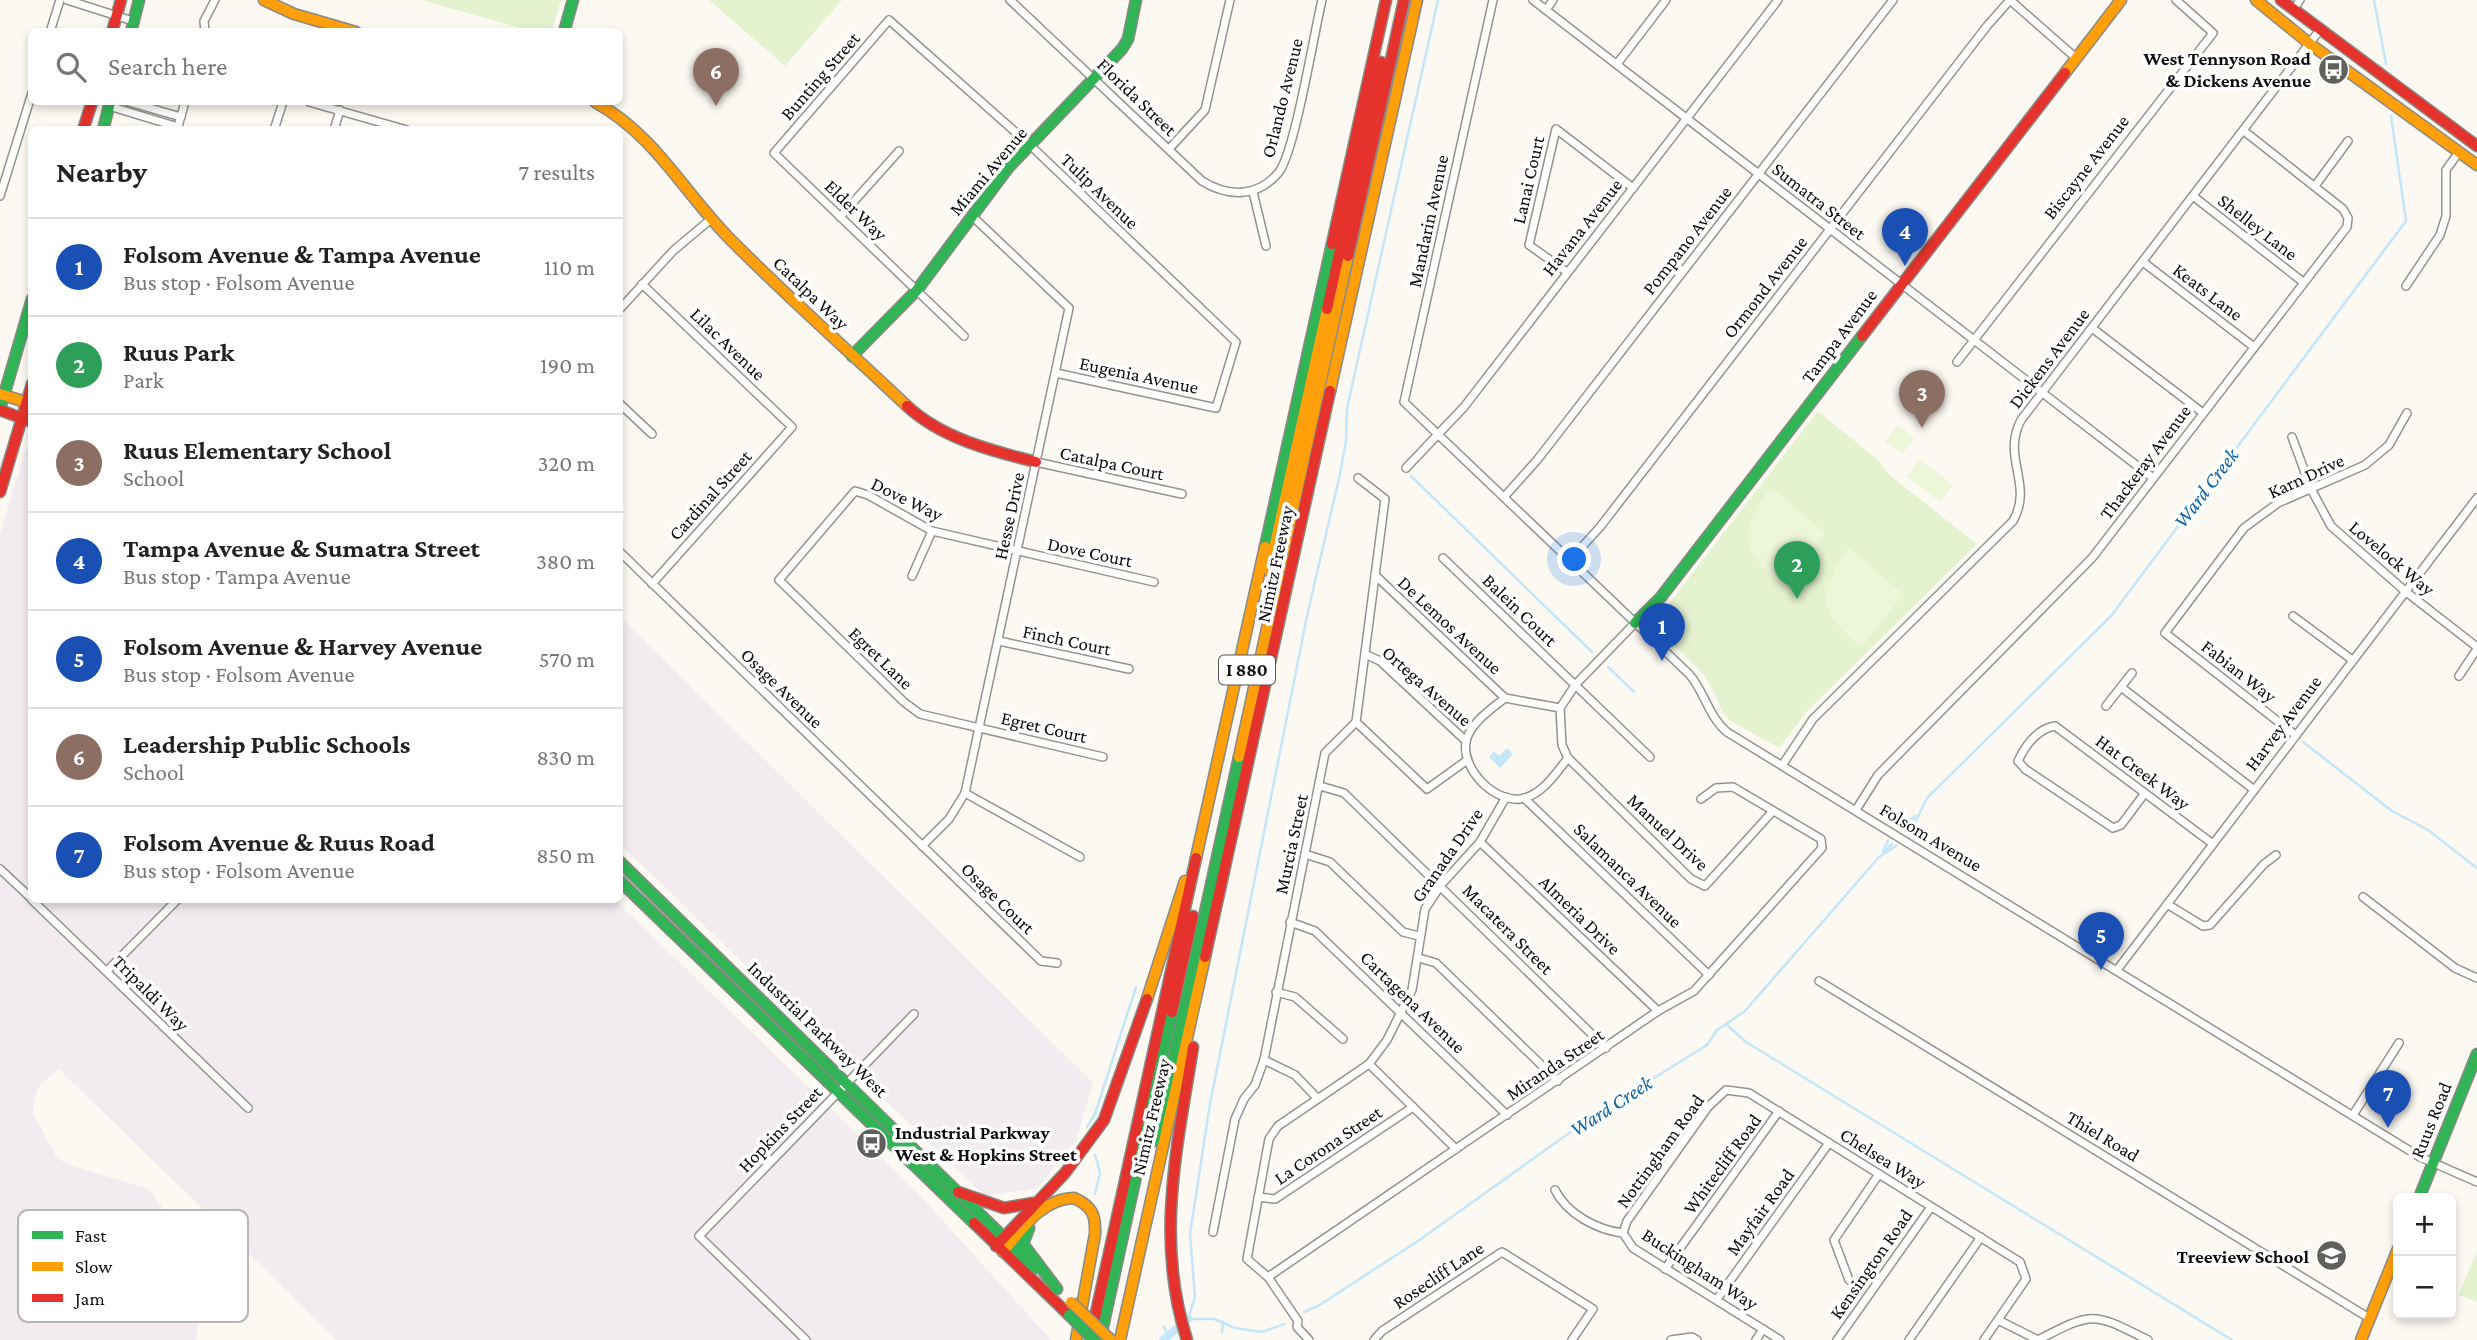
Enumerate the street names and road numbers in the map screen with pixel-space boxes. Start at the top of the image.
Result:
street label: Bunting Street [776,27,864,124]
street label: Orlando Avenue [1257,36,1307,160]
street label: Florida Street [1093,54,1182,141]
street label: Biscayne Avenue [2039,111,2133,223]
street label: Miami Avenue [945,122,1031,220]
street label: Lanai Court [1508,133,1548,226]
street label: Tulip Avenue [1057,149,1143,233]
street label: Mandarin Avenue [1404,153,1452,289]
street label: Sumatra Street [1768,158,1870,244]
street label: Havana Avenue [1538,174,1626,280]
street label: Elder Way [821,175,892,245]
street label: Pompano Avenue [1638,182,1736,298]
street label: Shelley Lane [2214,190,2302,264]
street label: Ormond Avenue [1719,232,1811,342]
street label: Catalpa Way [769,252,853,334]
street label: Keats Lane [2169,259,2247,325]
street label: Tampa Avenue [1797,285,1881,387]
street label: Lilac Avenue [686,303,770,385]
street label: Dickens Avenue [2005,304,2093,412]
street label: Eugenia Avenue [1078,352,1200,398]
street label: Thackeray Avenue [2095,401,2195,523]
street label: Catalpa Court [1058,442,1167,484]
street label: Cardinal Street [664,445,756,544]
street label: Karn Drive [2265,449,2347,503]
street label: Hesse Drive [989,470,1029,562]
street label: Dove Way [868,473,946,525]
street label: Nimitz Freeway [1252,503,1298,624]
street label: Lovelock Way [2345,516,2439,600]
street label: Dove Court [1046,533,1135,571]
street label: Balein Court [1479,569,1562,651]
street label: De Lemos Avenue [1394,572,1506,678]
street label: Finch Court [1021,620,1114,660]
street label: Egret Lane [845,622,917,694]
street label: Fabian Way [2197,635,2281,707]
street label: Ortega Avenue [1378,642,1476,730]
street label: Osage Avenue [737,644,827,732]
road number: I 880 [1219,656,1275,684]
street label: Harvey Avenue [2241,671,2325,775]
street label: Egret Court [999,707,1090,747]
street label: Hat Creek Way [2092,730,2194,814]
street label: Manuel Drive [1623,789,1713,875]
street label: Murcia Street [1270,791,1312,896]
street label: Folsom Avenue [1876,798,1986,876]
street label: Granada Drive [1407,804,1487,906]
street label: Salamanca Avenue [1570,818,1686,932]
street label: Osage Court [957,858,1039,939]
street label: Almeria Drive [1535,871,1625,959]
street label: Macatera Street [1458,879,1558,979]
street label: Cartagena Avenue [1356,947,1470,1057]
street label: Tripaldi Way [109,951,193,1035]
street label: Industrial Parkway West [744,957,893,1102]
street label: Miranda Street [1502,1023,1608,1104]
street label: Nimitz Freeway [1127,1056,1175,1177]
street label: Ruus Road [2406,1079,2456,1161]
street label: Hopkins Street [734,1081,827,1176]
street label: Nottingham Road [1612,1090,1708,1212]
street label: La Corona Street [1270,1101,1386,1189]
street label: Thiel Road [2063,1106,2143,1166]
street label: Whitecliff Road [1679,1110,1765,1218]
street label: Chelsea Way [1836,1123,1930,1193]
street label: Mayfair Road [1722,1165,1798,1259]
street label: Kensington Road [1825,1205,1917,1323]
street label: Buckingham Way [1638,1224,1762,1314]
street label: Rosecliff Lane [1389,1237,1487,1313]

